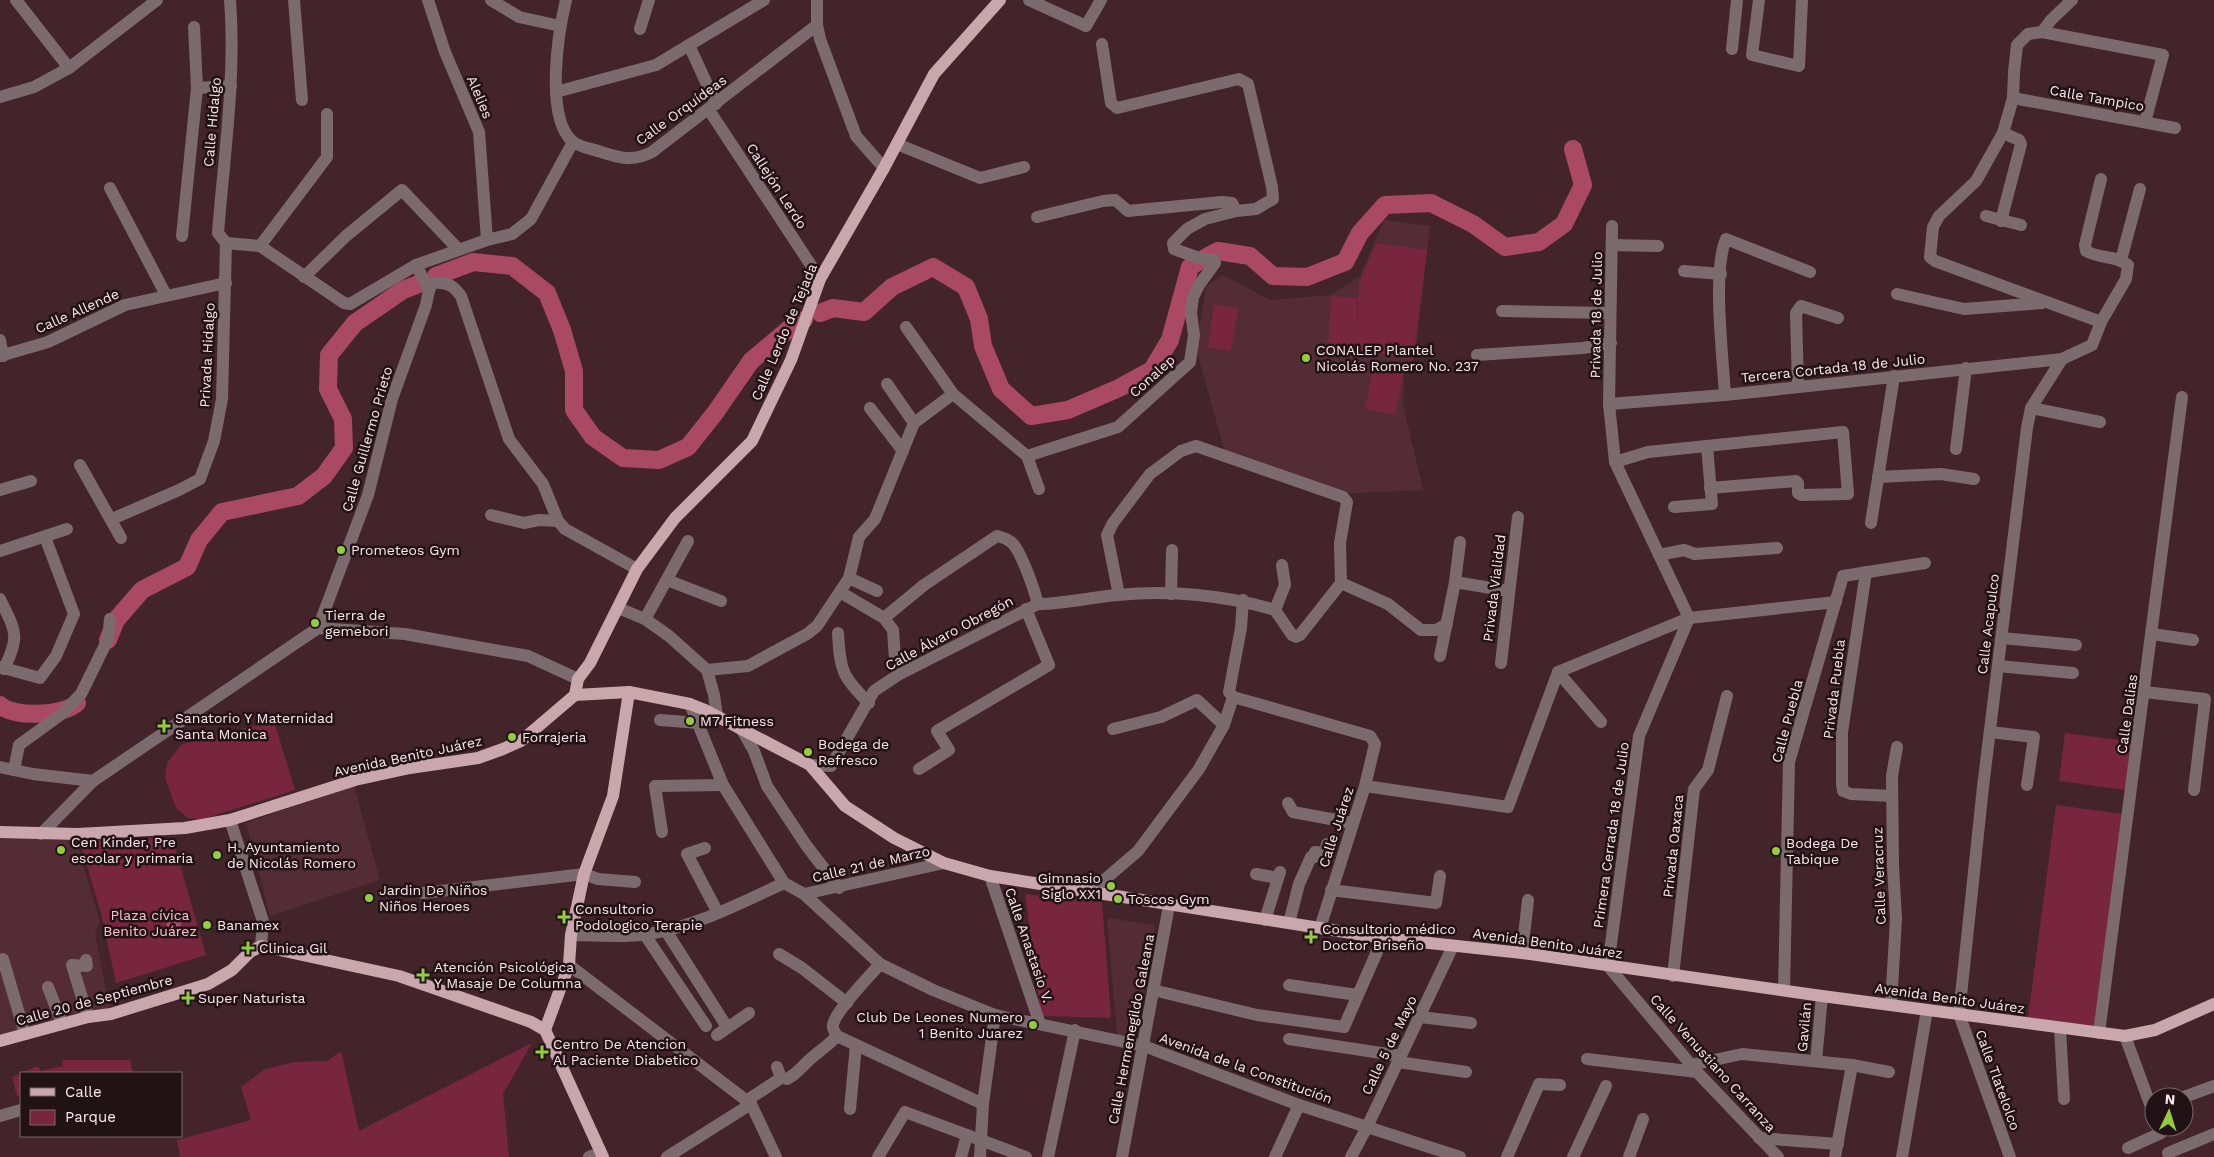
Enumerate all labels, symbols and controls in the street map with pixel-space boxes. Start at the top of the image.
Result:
street label: Calle Orquídeas [633,72,729,148]
street label: Alelies [464,73,496,121]
street label: Calle Hidalgo [200,77,224,167]
street label: Calle Tampico [2049,82,2145,114]
street label: Callejón Lerdo [743,140,811,232]
street label: Privada 18 de Julio [1587,251,1605,379]
street label: Calle Lerdo de Tejada [748,261,820,403]
street label: Calle Allende [33,285,121,337]
street label: Privada Hidalgo [196,302,218,408]
place label: CONALEP Plantel Nicolás Romero No. 237 [1316,342,1479,374]
street label: Tercera Cortada 18 de Julio [1740,350,1926,386]
street label: Conalep [1126,351,1178,401]
marker: CONALEP Plantel Nicolás Romero No. 237 [1300,352,1312,364]
street label: Calle Guillermo Prieto [339,364,395,514]
street label: Privada Vialidad [1479,533,1509,643]
place label: Prometeos Gym [351,542,460,558]
marker: Prometeos Gym [335,544,347,556]
street label: Calle Acapulco [1974,573,2002,675]
street label: Calle Álvaro Obregón [882,592,1016,674]
place label: Tierra de gemebori [325,607,389,639]
marker: Tierra de gemebori [309,617,321,629]
street label: Privada Puebla [1820,638,1848,740]
street label: Calle Dalias [2113,673,2141,755]
street label: Calle Puebla [1768,678,1806,764]
place label: Sanatorio Y Maternidad Santa Monica [175,710,334,742]
place label: M7 Fitness [700,713,774,729]
marker: M7 Fitness [684,715,696,727]
marker: Sanatorio Y Maternidad Santa Monica [157,719,171,733]
place label: Forrajeria [522,729,587,745]
marker: Forrajeria [506,731,518,743]
street label: Avenida Benito Juárez [332,732,484,780]
place label: Bodega de Refresco [818,736,889,768]
street label: Primera Cerrada 18 de Julio [1590,741,1632,929]
marker: Bodega de Refresco [802,746,814,758]
street label: Calle Juárez [1315,785,1357,869]
street label: Privada Oaxaca [1660,794,1686,898]
street label: Calle Veracruz [1869,827,1889,925]
place label: Cen Kinder, Pre escolar y primaria [71,834,193,866]
place label: Bodega De Tabique [1786,835,1858,867]
place label: H. Ayuntamiento de Nicolás Romero [227,839,356,871]
street label: Calle 21 de Marzo [811,843,931,885]
marker: Cen Kinder, Pre escolar y primaria [55,844,67,856]
marker: Bodega De Tabique [1770,845,1782,857]
marker: H. Ayuntamiento de Nicolás Romero [211,849,223,861]
place label: Gimnasio Siglo XX1 [1038,870,1101,902]
marker: Gimnasio Siglo XX1 [1105,880,1117,892]
place label: Jardin De Niños Niños Heroes [379,882,487,914]
street label: Calle Anastasio V. [1002,886,1056,1004]
place label: Toscos Gym [1128,891,1210,907]
marker: Jardin De Niños Niños Heroes [363,892,375,904]
marker: Toscos Gym [1112,893,1124,905]
place label: Consultorio Podologico Terapie [575,901,703,933]
park label: Plaza cívica Benito Juárez [103,907,197,939]
marker: Consultorio Podologico Terapie [557,910,571,924]
place label: Banamex [217,917,279,933]
marker: Banamex [201,919,213,931]
place label: Consultorio médico Doctor Briseño [1322,921,1456,953]
street label: Avenida Benito Juárez [1472,925,1624,961]
marker: Consultorio médico Doctor Briseño [1304,930,1318,944]
street label: Calle Hermenegildo Galeana [1105,932,1157,1125]
place label: Clinica Gil [259,940,328,956]
marker: Clinica Gil [241,941,255,955]
place label: Atención Psicológica Y Masaje De Columna [434,959,582,991]
marker: Atención Psicológica Y Masaje De Columna [416,968,430,982]
street label: Calle 20 de Septiembre [14,971,174,1029]
street label: Avenida Benito Juárez [1874,980,2026,1016]
place label: Super Naturista [198,990,306,1006]
street label: Calle Venustiano Carranza [1647,991,1779,1135]
marker: Super Naturista [182,992,194,1004]
street label: Calle 5 de Mayo [1358,993,1420,1097]
street label: Gavilán [1794,1002,1814,1052]
place label: Club De Leones Numero 1 Benito Juarez [856,1009,1023,1041]
marker: Club De Leones Numero 1 Benito Juarez [1027,1019,1039,1031]
street label: Calle Tlatelolco [1972,1028,2024,1132]
street label: Avenida de la Constitución [1157,1029,1335,1107]
place label: Centro De Atencion Al Paciente Diabetico [553,1036,698,1068]
marker: Centro De Atencion Al Paciente Diabetico [535,1045,549,1059]
legend [20,1072,182,1137]
text: Calle [65,1083,102,1101]
north arrow [2144,1087,2194,1137]
text: N [2164,1091,2176,1107]
text: Parque [65,1108,116,1126]

